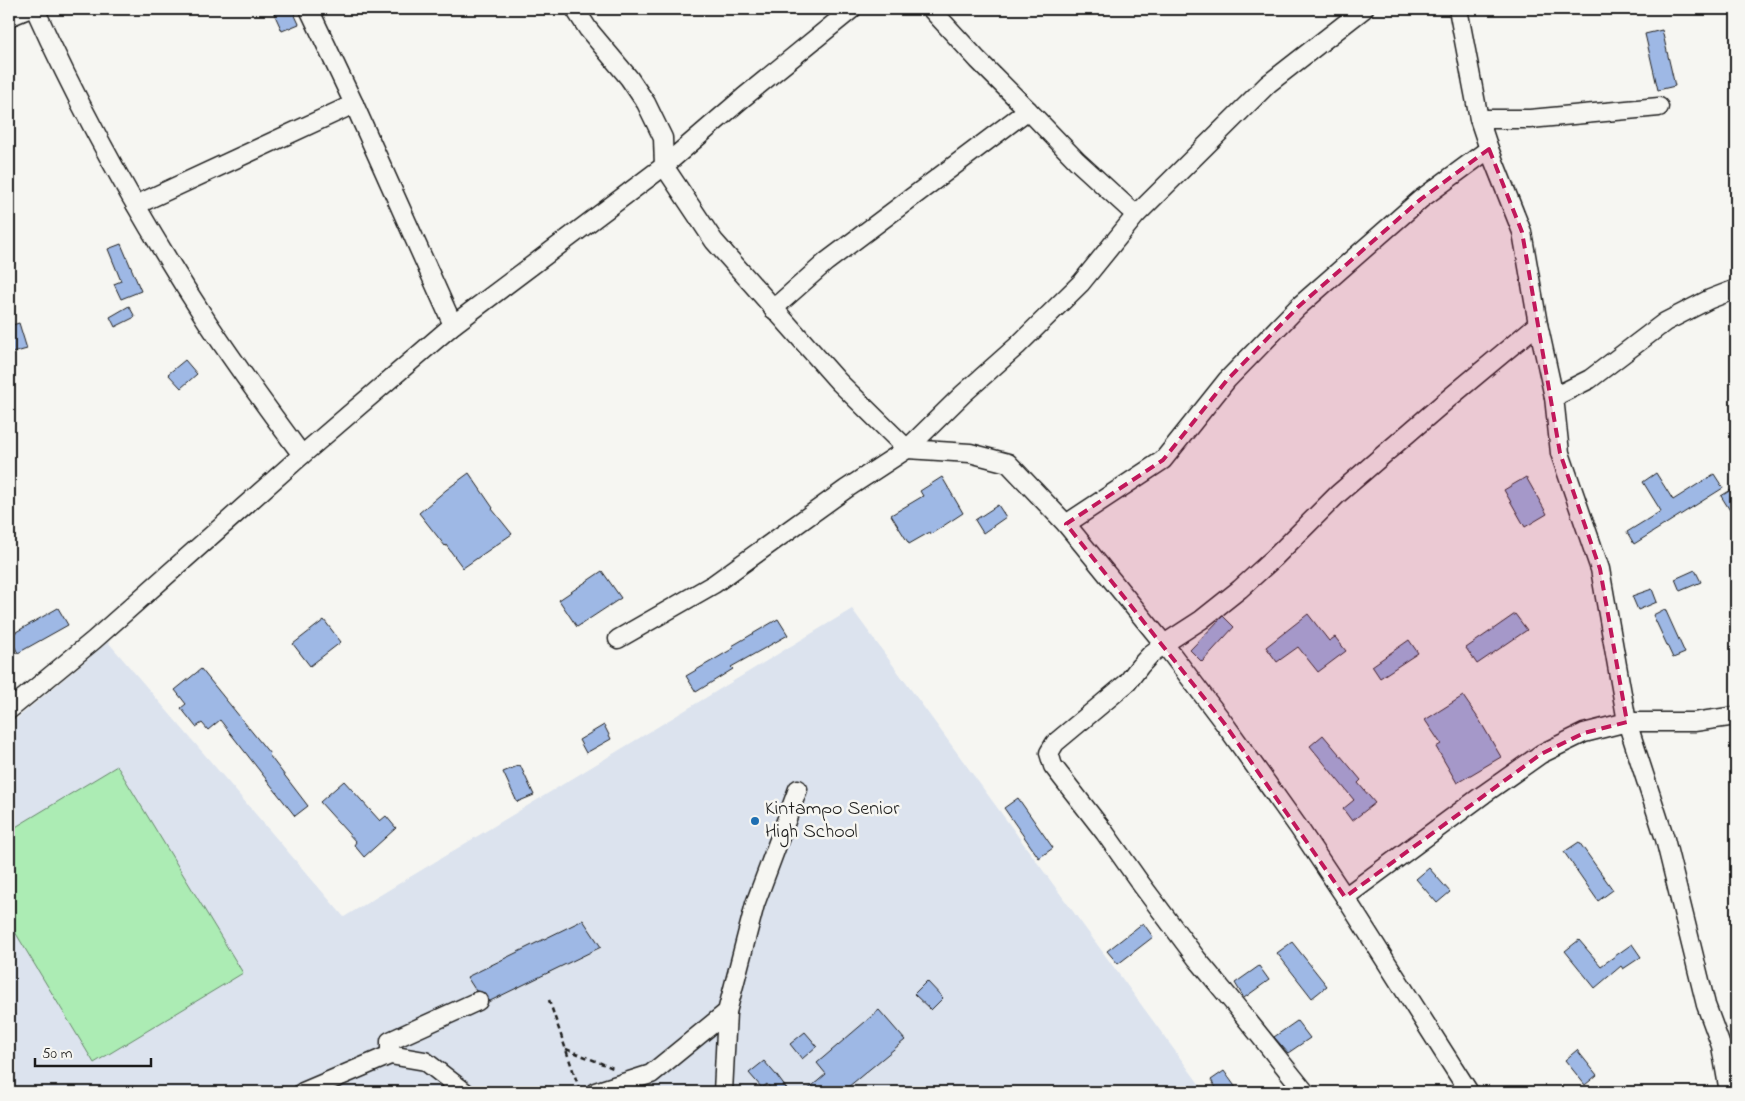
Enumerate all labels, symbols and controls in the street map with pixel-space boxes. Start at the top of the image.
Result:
place label: Kintampo Senior High School [765,795,900,848]
marker: Kintampo Senior High School [749,815,761,827]
scale bar [35,1036,151,1068]
text: 50 m [42,1043,73,1065]

